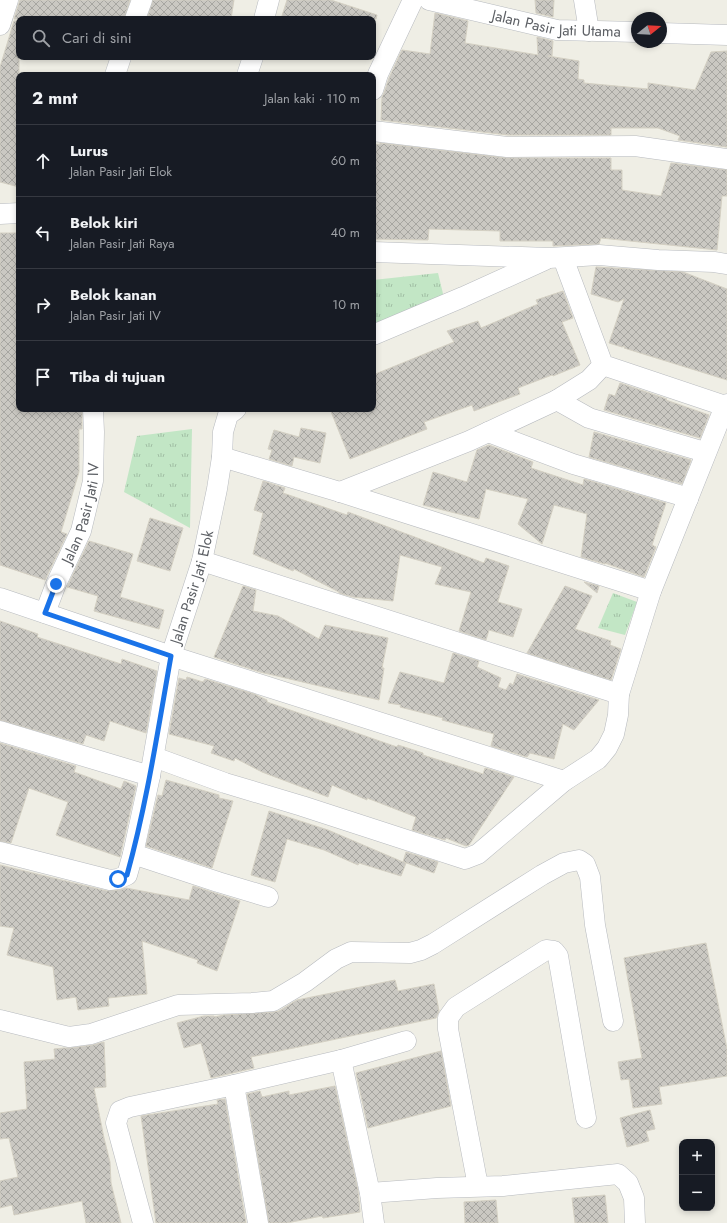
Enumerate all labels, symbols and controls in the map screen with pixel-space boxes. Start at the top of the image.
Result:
street label: Jalan Pasir Jati Utama [488,4,621,43]
north arrow [631,12,667,48]
search box [16,16,376,60]
icon: search [30,27,52,49]
text: Cari di sini [62,27,132,49]
text: 2 mnt [32,86,77,110]
text: Jalan kaki · 110 m [264,89,360,108]
text: Lurus [70,140,108,162]
icon: ahead [32,150,54,172]
text: 60 m [331,151,360,170]
text: Jalan Pasir Jati Elok [70,162,172,181]
text: Belok kiri [70,212,138,234]
icon: left [32,222,54,244]
text: 40 m [331,223,360,242]
text: Jalan Pasir Jati Raya [70,234,175,253]
text: Belok kanan [70,284,157,306]
icon: right [32,294,54,316]
text: 10 m [332,295,360,314]
text: Jalan Pasir Jati IV [70,306,161,325]
icon: arrive [32,366,54,388]
text: Tiba di tujuan [70,366,165,388]
street label: Jalan Pasir Jati IV [55,462,104,569]
street label: Jalan Pasir Jati Elok [164,528,219,649]
route end [47,575,65,593]
route start [109,870,127,888]
map controls [679,1139,715,1211]
button: + [679,1139,715,1175]
button: − [679,1175,715,1211]

